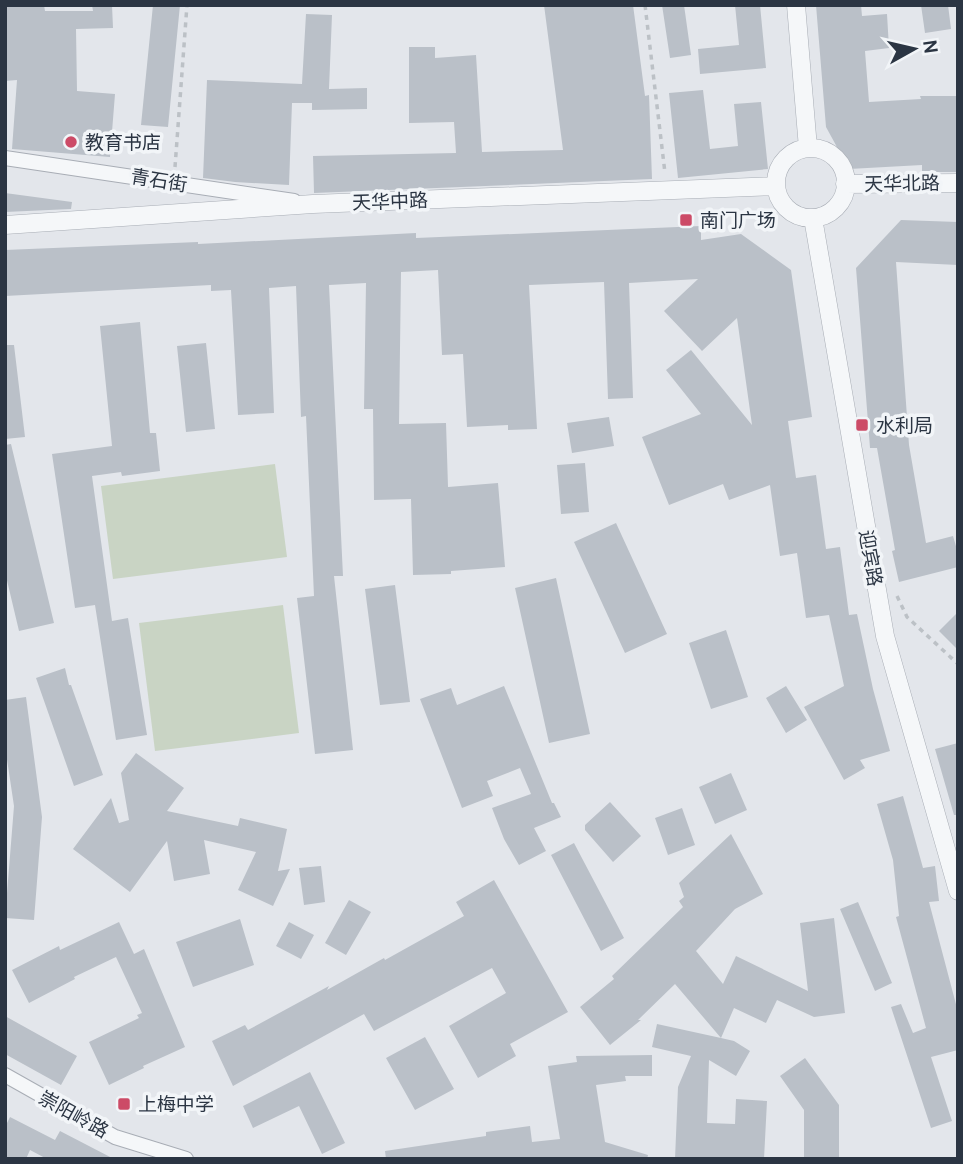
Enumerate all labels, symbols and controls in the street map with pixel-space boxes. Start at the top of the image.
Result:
north arrow [879,14,949,84]
text: N [918,38,943,55]
place label: 教育书店 [85,131,161,154]
marker: 教育书店 [63,134,79,150]
street label: 青石街 [129,165,189,196]
street label: 天华北路 [864,171,940,196]
street label: 天华中路 [352,189,428,214]
place label: 南门广场 [700,209,776,232]
marker: 南门广场 [678,212,694,228]
place label: 水利局 [876,414,933,437]
marker: 水利局 [854,417,870,433]
street label: 迎宾路 [854,528,887,588]
street label: 崇阳岭路 [35,1086,113,1143]
place label: 上梅中学 [138,1093,214,1116]
marker: 上梅中学 [116,1096,132,1112]

